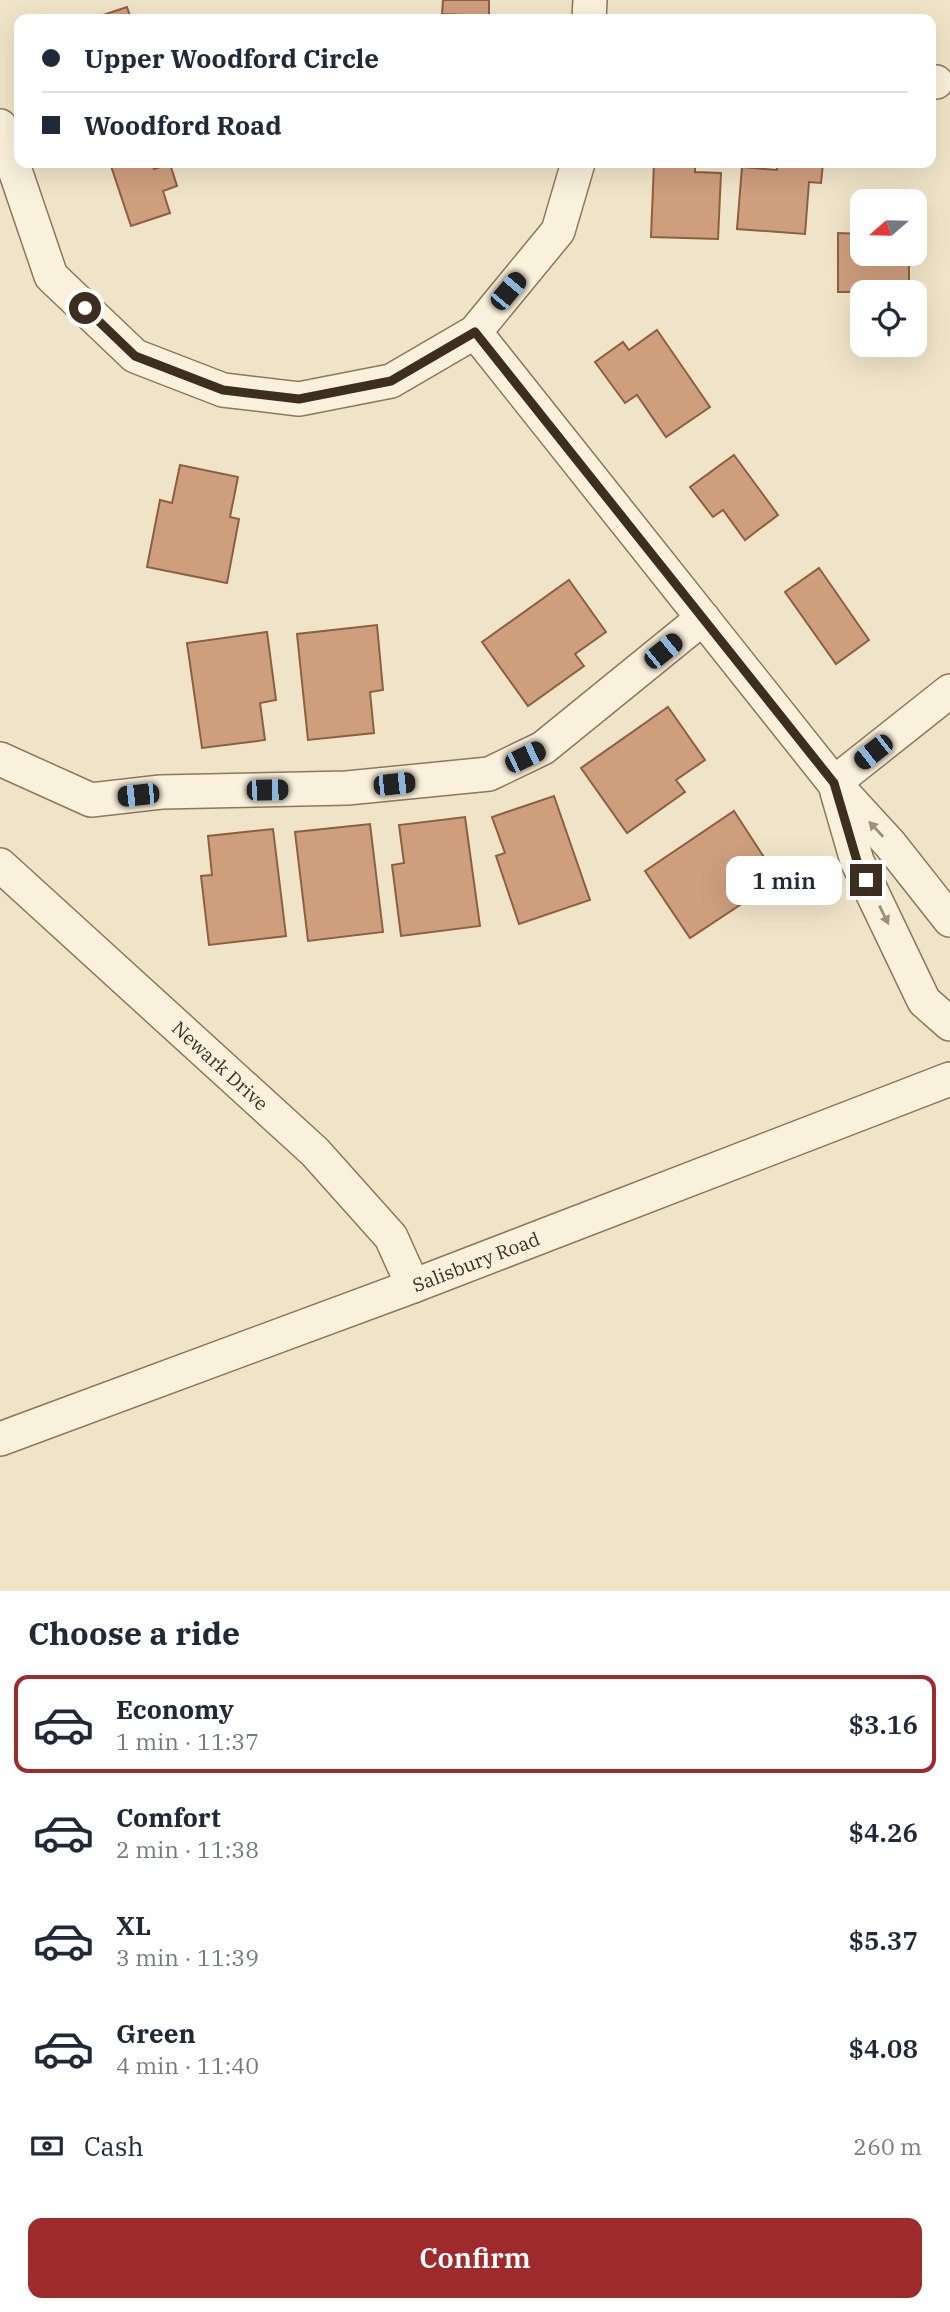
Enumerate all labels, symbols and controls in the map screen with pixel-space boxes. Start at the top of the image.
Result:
text: Upper Woodford Circle [84,41,379,75]
text: Woodford Road [84,108,282,142]
north arrow [850,189,928,266]
map controls [850,189,927,357]
car [487,268,530,314]
button: locate [850,280,927,357]
route start [69,292,101,324]
car [641,630,686,672]
car [850,731,897,773]
car [502,738,549,776]
car [373,771,416,797]
car [246,779,289,801]
car [117,782,160,808]
one-way arrow [869,821,885,838]
callout: 1 min [726,856,842,904]
route end [850,864,882,896]
text: 1 min [752,865,816,895]
one-way arrow [878,905,889,925]
street label: Newark Drive [167,1016,273,1116]
street label: Salisbury Road [409,1226,543,1297]
text: Choose a ride [28,1612,240,1654]
text: Economy [116,1692,234,1726]
icon: car [32,1693,95,1756]
text: $3.16 [849,1707,918,1741]
text: 1 min · 11:37 [116,1726,259,1756]
text: Comfort [116,1800,221,1834]
icon: car [32,1801,95,1864]
text: $4.26 [849,1815,918,1849]
text: 2 min · 11:38 [116,1834,259,1864]
text: XL [116,1908,151,1942]
icon: car [32,1909,95,1972]
text: $5.37 [849,1923,918,1957]
text: 3 min · 11:39 [116,1942,259,1972]
text: Green [116,2016,196,2050]
icon: car [32,2017,95,2080]
text: $4.08 [849,2031,918,2065]
text: 4 min · 11:40 [116,2050,259,2080]
icon: cash [28,2127,66,2165]
text: Cash [84,2129,144,2163]
text: 260 m [853,2131,922,2161]
button: Confirm [28,2218,922,2298]

